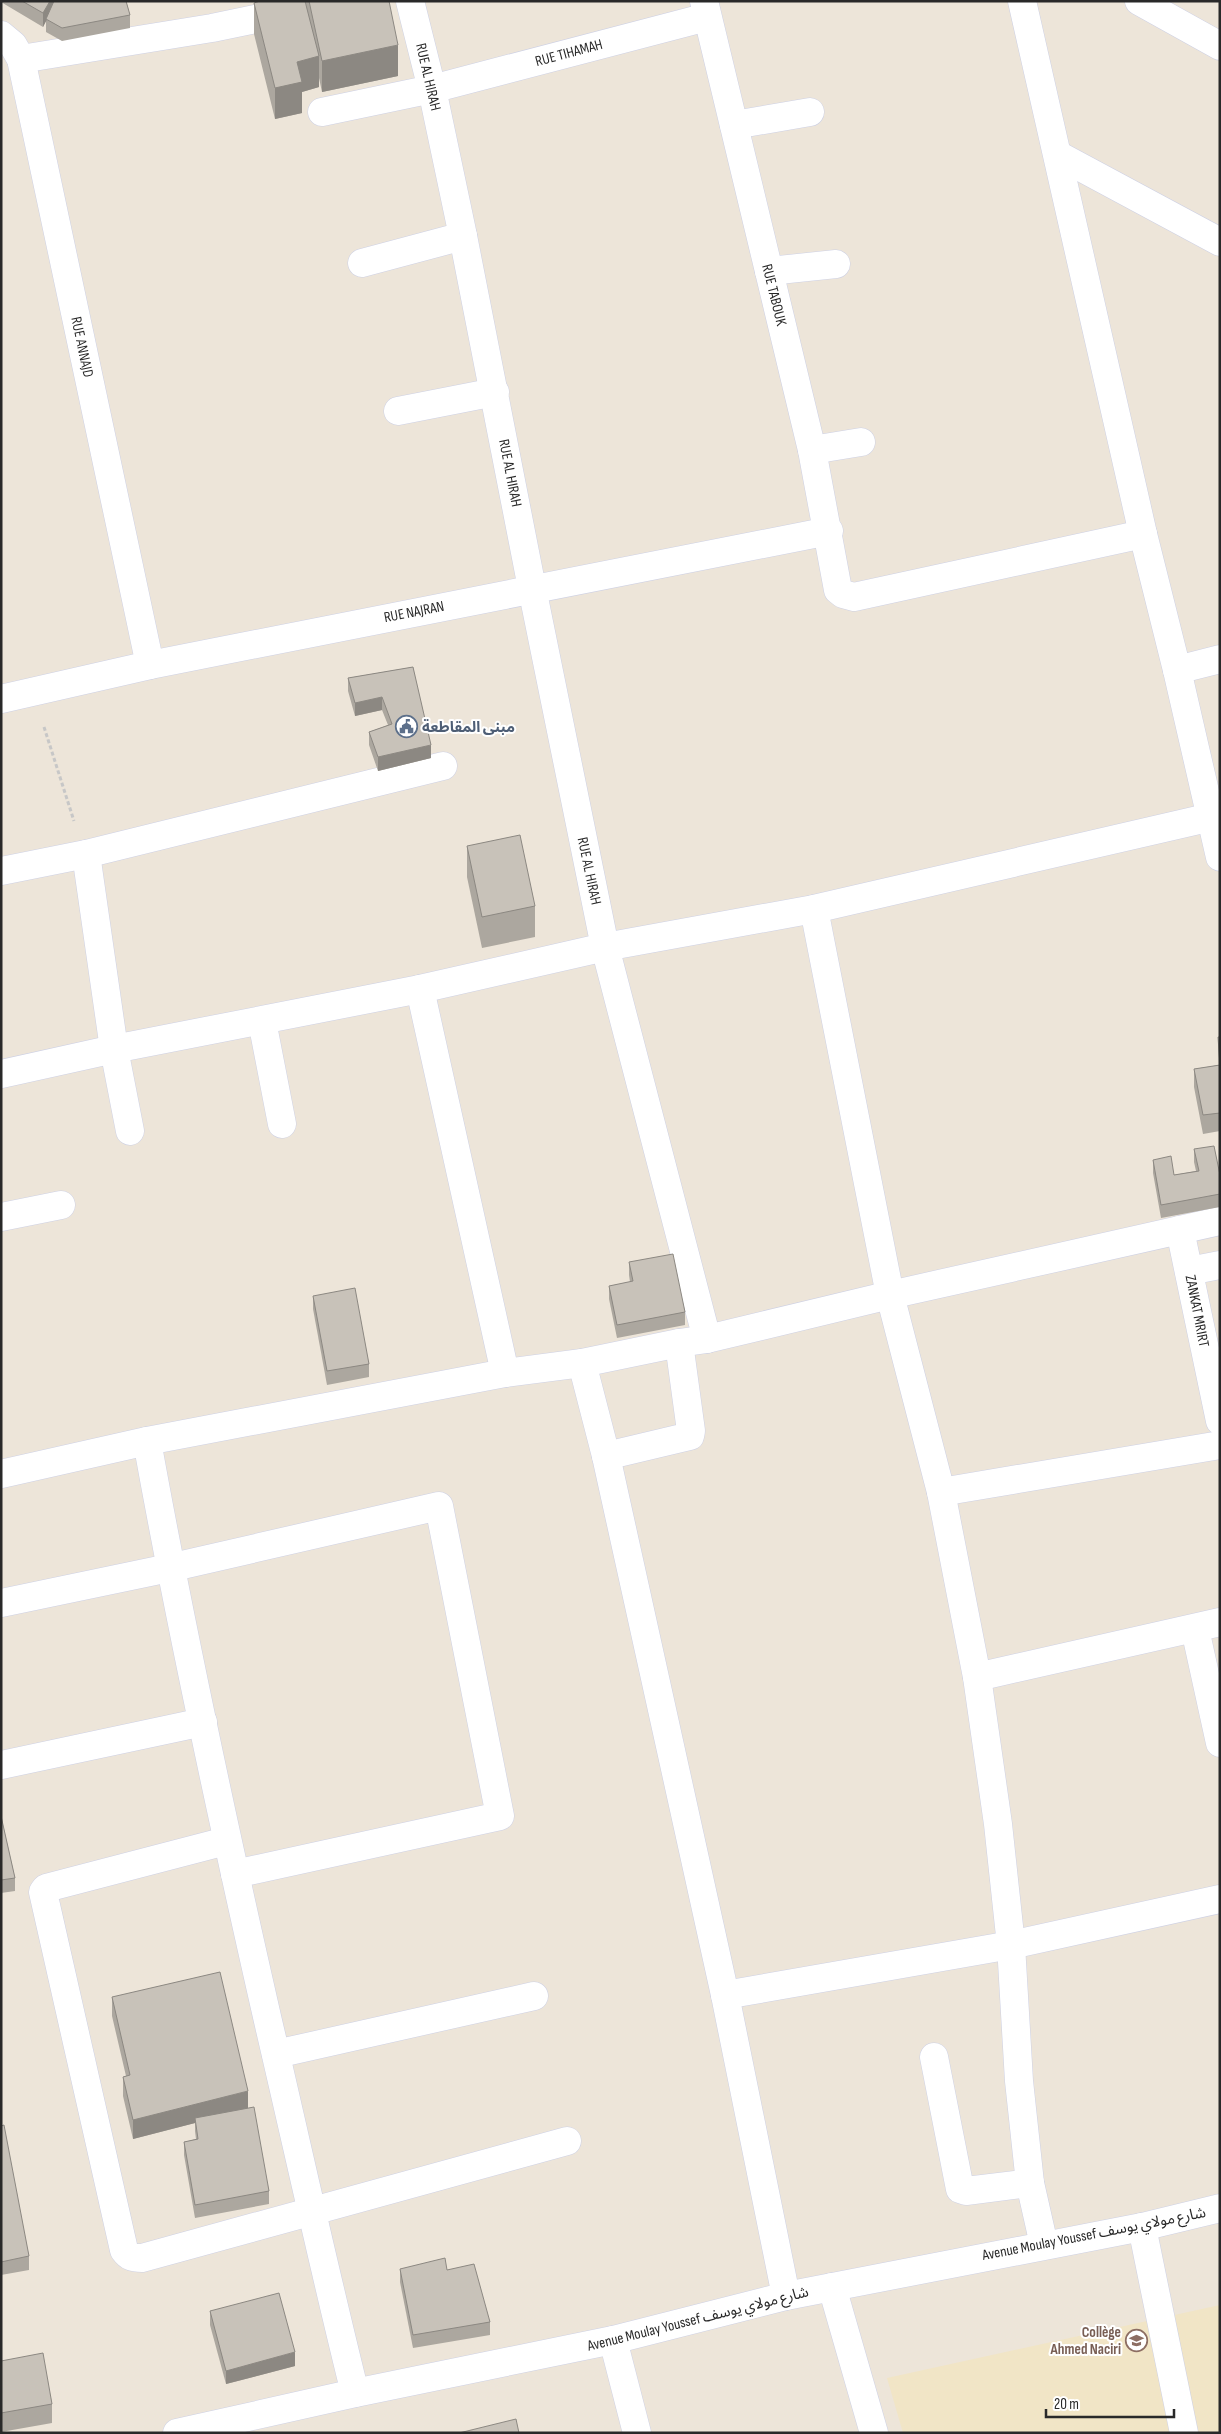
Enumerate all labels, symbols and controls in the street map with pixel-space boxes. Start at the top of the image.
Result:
street label: RUE TIHAMAH [533,35,605,71]
street label: RUE AL HIRAH [411,41,445,113]
street label: RUE TABOUK [757,262,791,328]
street label: RUE ANNAJD [66,315,98,379]
street label: RUE AL HIRAH [494,437,526,509]
street label: RUE NAJRAN [382,597,446,627]
public building icon: مبنى المقاطعة [394,715,418,739]
place label: مبنى المقاطعة [422,718,515,737]
street label: RUE AL HIRAH [573,835,605,907]
street label: ZANKAT MRIRT [1181,1273,1213,1349]
street label: Avenue Moulay Youssef شارع مولاي يوسف [980,2203,1208,2267]
street label: Avenue Moulay Youssef شارع مولاي يوسف [584,2282,811,2358]
place label: Collège Ahmed Naciri [1050,2323,1121,2359]
school or university icon: Collège Ahmed Naciri [1125,2329,1149,2353]
scale bar [1046,2386,1174,2418]
text: 20 m [1054,2395,1079,2414]

